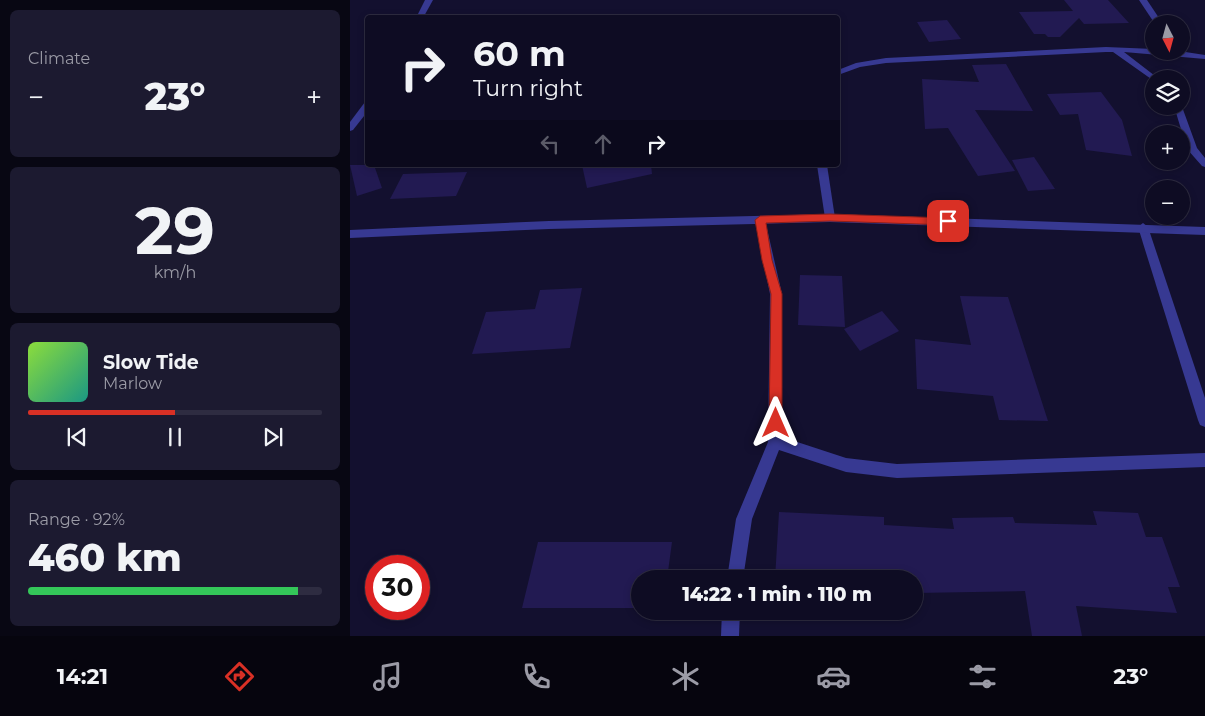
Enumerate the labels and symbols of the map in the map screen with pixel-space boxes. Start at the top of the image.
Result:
north arrow [1145,15,1190,60]
pin [927,200,969,242]
position arrow [749,396,801,448]
speed limit sign: 30 [365,555,430,620]

